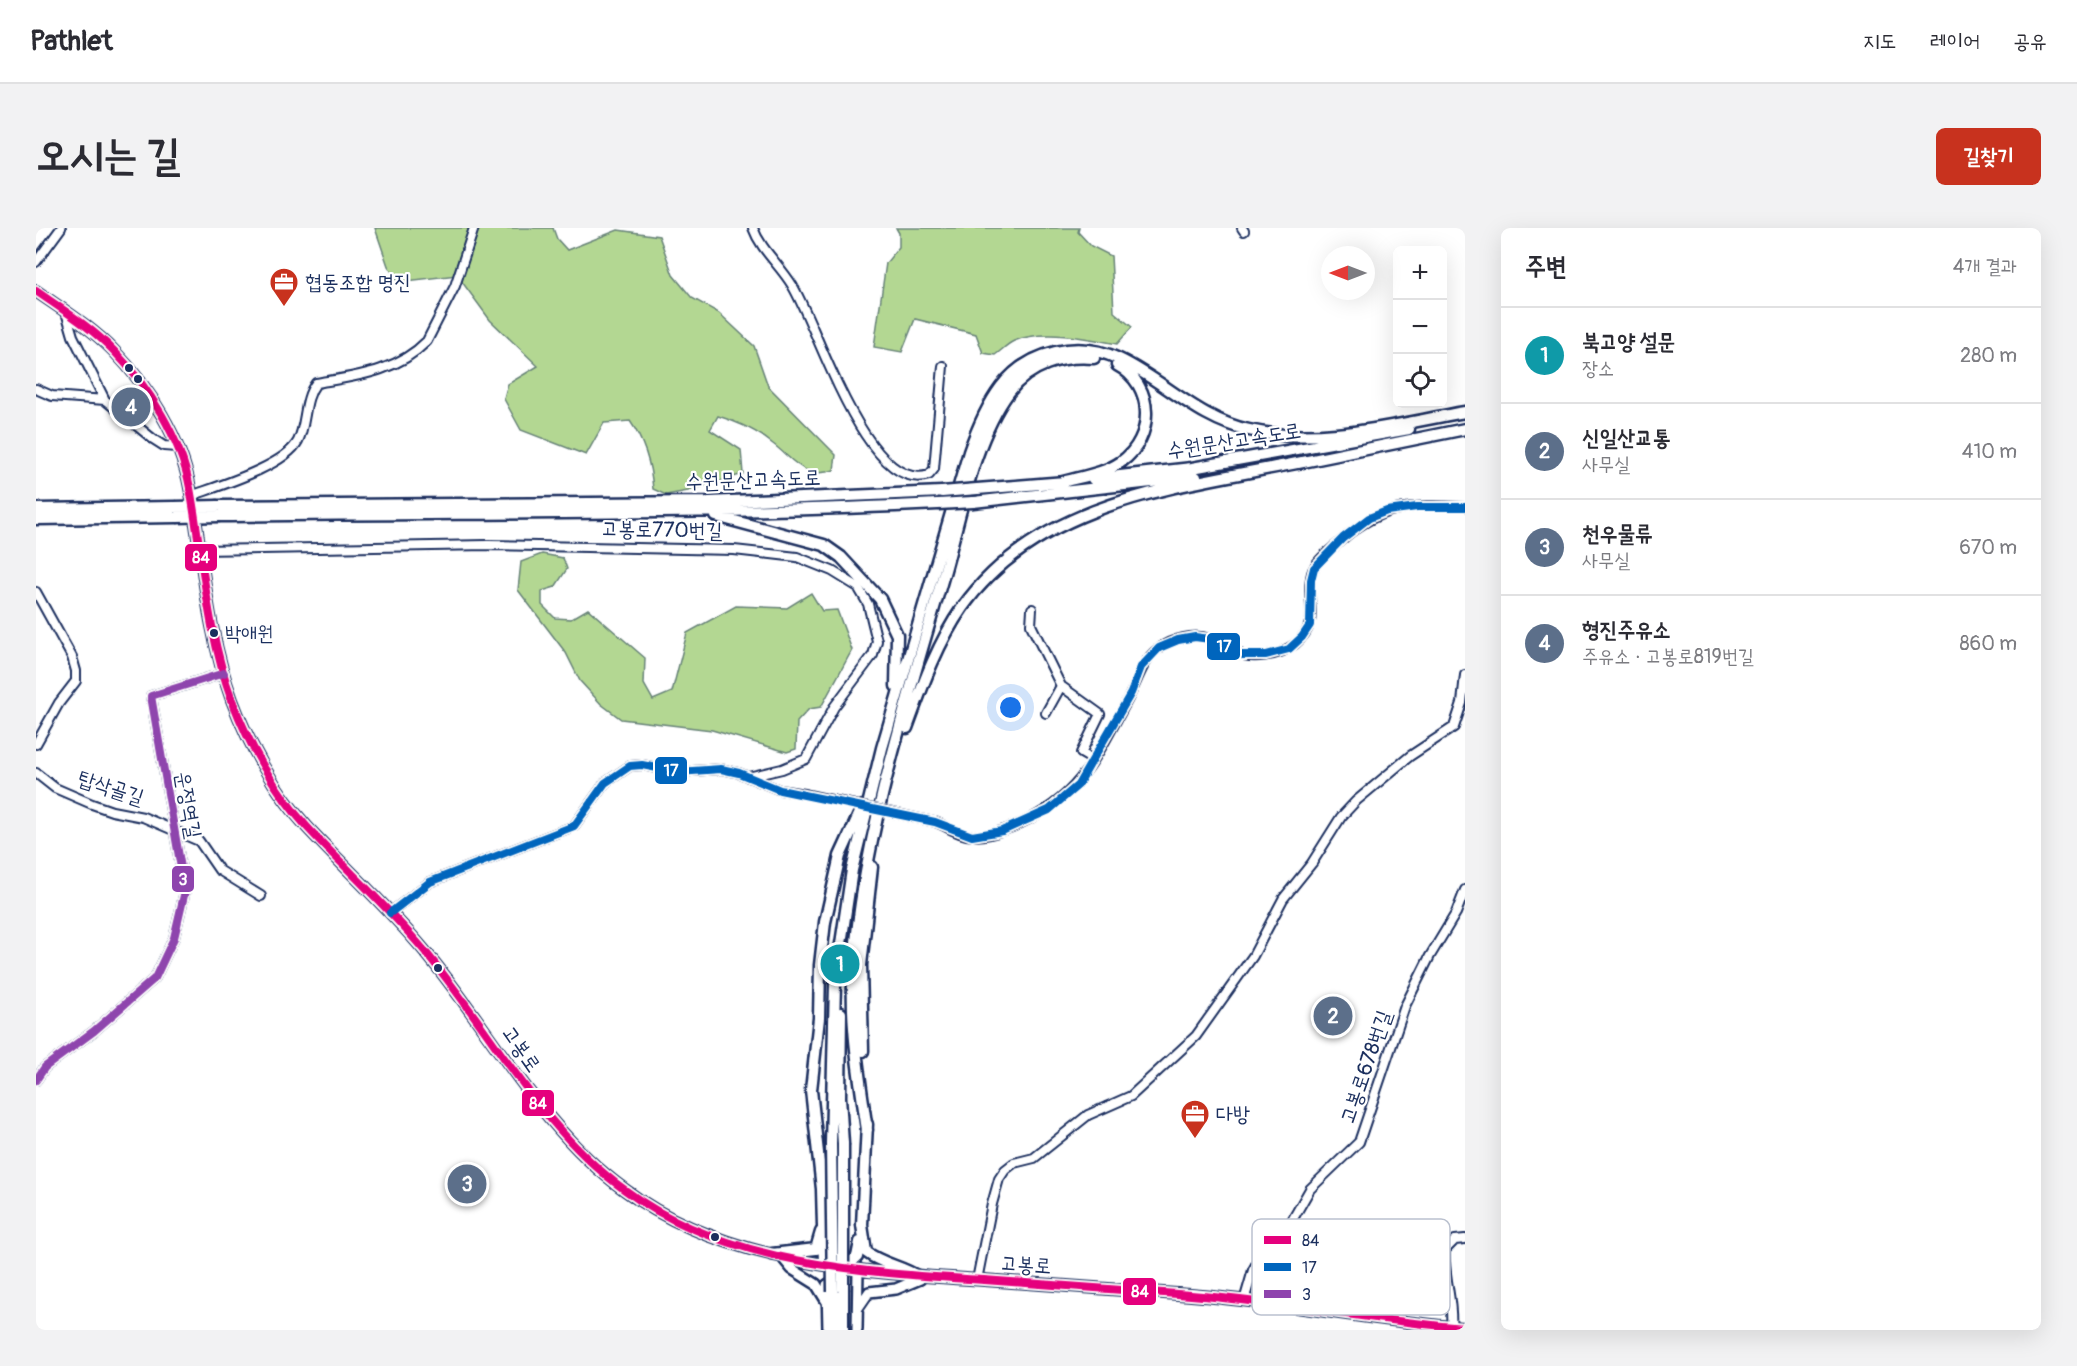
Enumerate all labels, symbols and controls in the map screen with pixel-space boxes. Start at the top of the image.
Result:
text: Pathlet [30,24,113,59]
text: 지도 [1863,28,1897,55]
text: 레이어 [1930,28,1980,55]
text: 공유 [2013,28,2047,55]
button: 길찾기 [1936,128,2041,185]
text: 오시는 길 [36,130,180,182]
north arrow [1321,246,1375,300]
map controls [1393,246,1447,408]
button: + [1393,246,1447,300]
text: 주변 [1525,251,1567,283]
text: 4개 결과 [1953,254,2017,279]
office icon: 협동조합 명진 [268,266,300,308]
place label: 협동조합 명진 [305,269,411,296]
button: − [1393,300,1447,354]
text: 북고양 설문 [1582,328,1675,356]
text: 1 [1541,343,1548,368]
text: 280 m [1960,343,2017,368]
button: locate [1393,354,1447,408]
text: 장소 [1582,356,1614,381]
unlabelled marker [123,362,135,374]
unlabelled marker [132,373,144,385]
pin: 4 [112,384,151,429]
street label: 수원문산고속도로 [1165,417,1303,465]
text: 신일산교통 [1582,424,1671,452]
text: 2 [1539,439,1550,464]
text: 410 m [1962,439,2017,464]
text: 사무실 [1582,452,1630,477]
street label: 수원문산고속도로 [685,464,821,496]
street label: 고봉로770번길 [601,515,723,545]
text: 천우물류 [1582,520,1653,548]
text: 3 [1539,535,1550,560]
text: 670 m [1959,535,2017,560]
line badge: 84 [184,543,218,572]
text: 84 [192,548,210,568]
text: 사무실 [1582,548,1630,573]
text: 형진주유소 [1582,616,1671,644]
place label: 박애원 [225,621,273,646]
marker: 박애원 [208,627,220,639]
text: 4 [1539,631,1550,656]
text: 860 m [1960,631,2017,656]
line badge: 17 [1206,632,1241,661]
text: 17 [1217,637,1232,657]
text: 주유소 · 고봉로819번길 [1582,644,1754,669]
your location [996,693,1025,722]
line badge: 17 [654,756,688,785]
text: 17 [664,761,679,781]
street label: 탑삭골길 [75,765,147,811]
street label: 운정역길 [169,769,207,841]
line badge: 3 [171,865,195,893]
text: 3 [179,870,188,890]
pin: 1 [820,942,860,986]
unlabelled marker [432,962,444,974]
pin: 2 [1314,994,1352,1038]
street label: 고봉로678번길 [1334,1007,1398,1127]
street label: 고봉로 [495,1020,547,1078]
line badge: 84 [521,1089,555,1117]
text: 84 [529,1094,547,1114]
office icon: 다방 [1179,1098,1211,1140]
place label: 다방 [1216,1101,1250,1128]
pin: 3 [448,1162,486,1206]
legend [1252,1219,1450,1315]
unlabelled marker [709,1231,721,1243]
text: 84 [1302,1231,1319,1251]
street label: 고봉로 [1000,1250,1052,1280]
text: 17 [1302,1258,1317,1278]
line badge: 84 [1122,1277,1157,1306]
text: 84 [1131,1282,1149,1302]
text: 3 [1302,1285,1311,1305]

